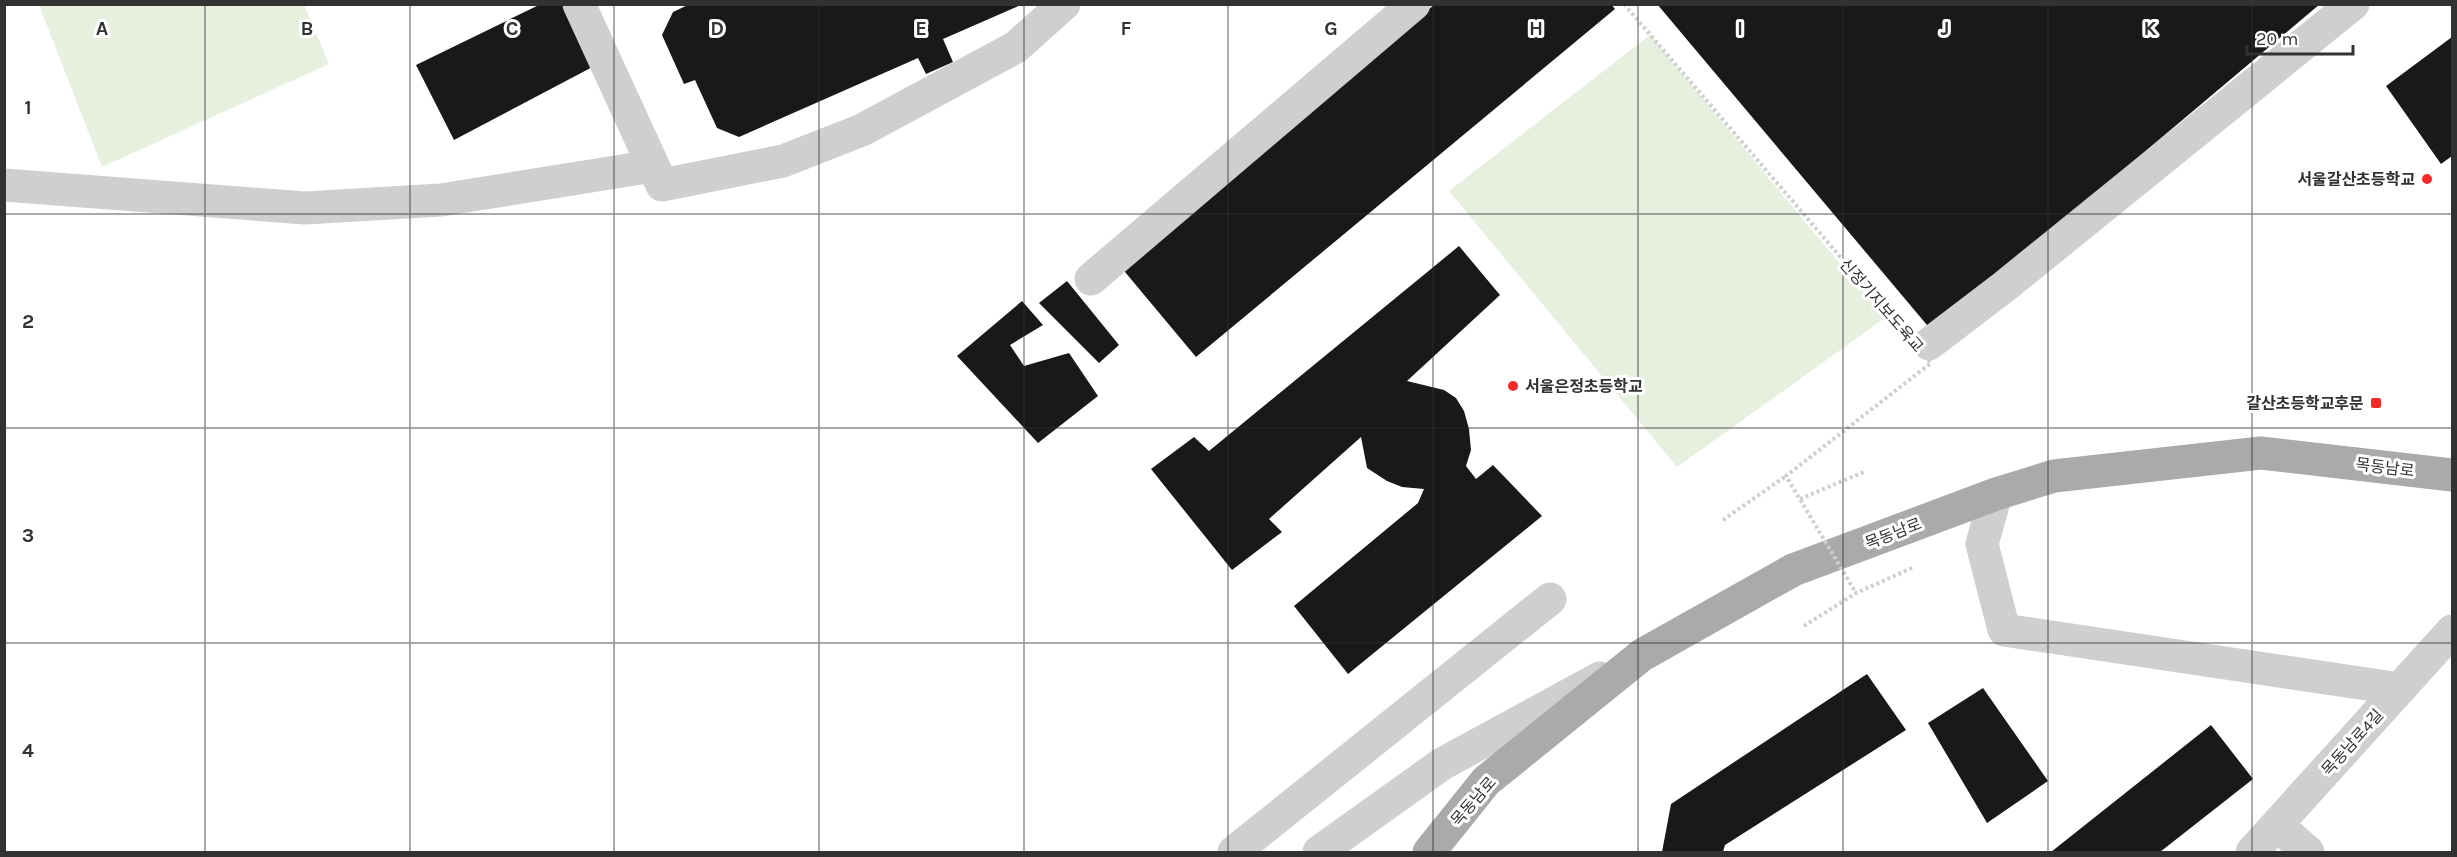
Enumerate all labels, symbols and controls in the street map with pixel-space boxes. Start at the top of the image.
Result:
text: A [96,17,109,40]
text: B [301,17,313,40]
text: C [506,17,518,40]
text: D [710,17,724,40]
text: E [915,17,927,40]
text: F [1121,17,1132,40]
text: G [1324,17,1338,40]
text: H [1529,17,1543,40]
text: I [1737,17,1743,40]
text: J [1941,17,1949,40]
text: K [2143,17,2157,40]
scale bar [2247,18,2354,56]
text: 20 m [2256,28,2298,50]
text: 1 [24,96,32,119]
place label: 서울갈산초등학교 [2297,170,2415,189]
marker: 서울갈산초등학교 [2420,172,2434,186]
street label: 신정기지보도육교 [1836,255,1927,356]
text: 2 [22,310,34,333]
place label: 서울은정초등학교 [1525,377,1643,396]
marker: 서울은정초등학교 [1506,379,1520,393]
place label: 갈산초등학교후문 [2246,394,2364,413]
marker: 갈산초등학교후문 [2369,396,2383,410]
street label: 목동남로 [2355,454,2416,481]
street label: 목동남로 [1862,514,1924,553]
text: 3 [22,524,34,547]
street label: 목동남로4길 [2318,705,2387,779]
text: 4 [22,739,34,762]
street label: 목동남로 [1447,773,1500,830]

